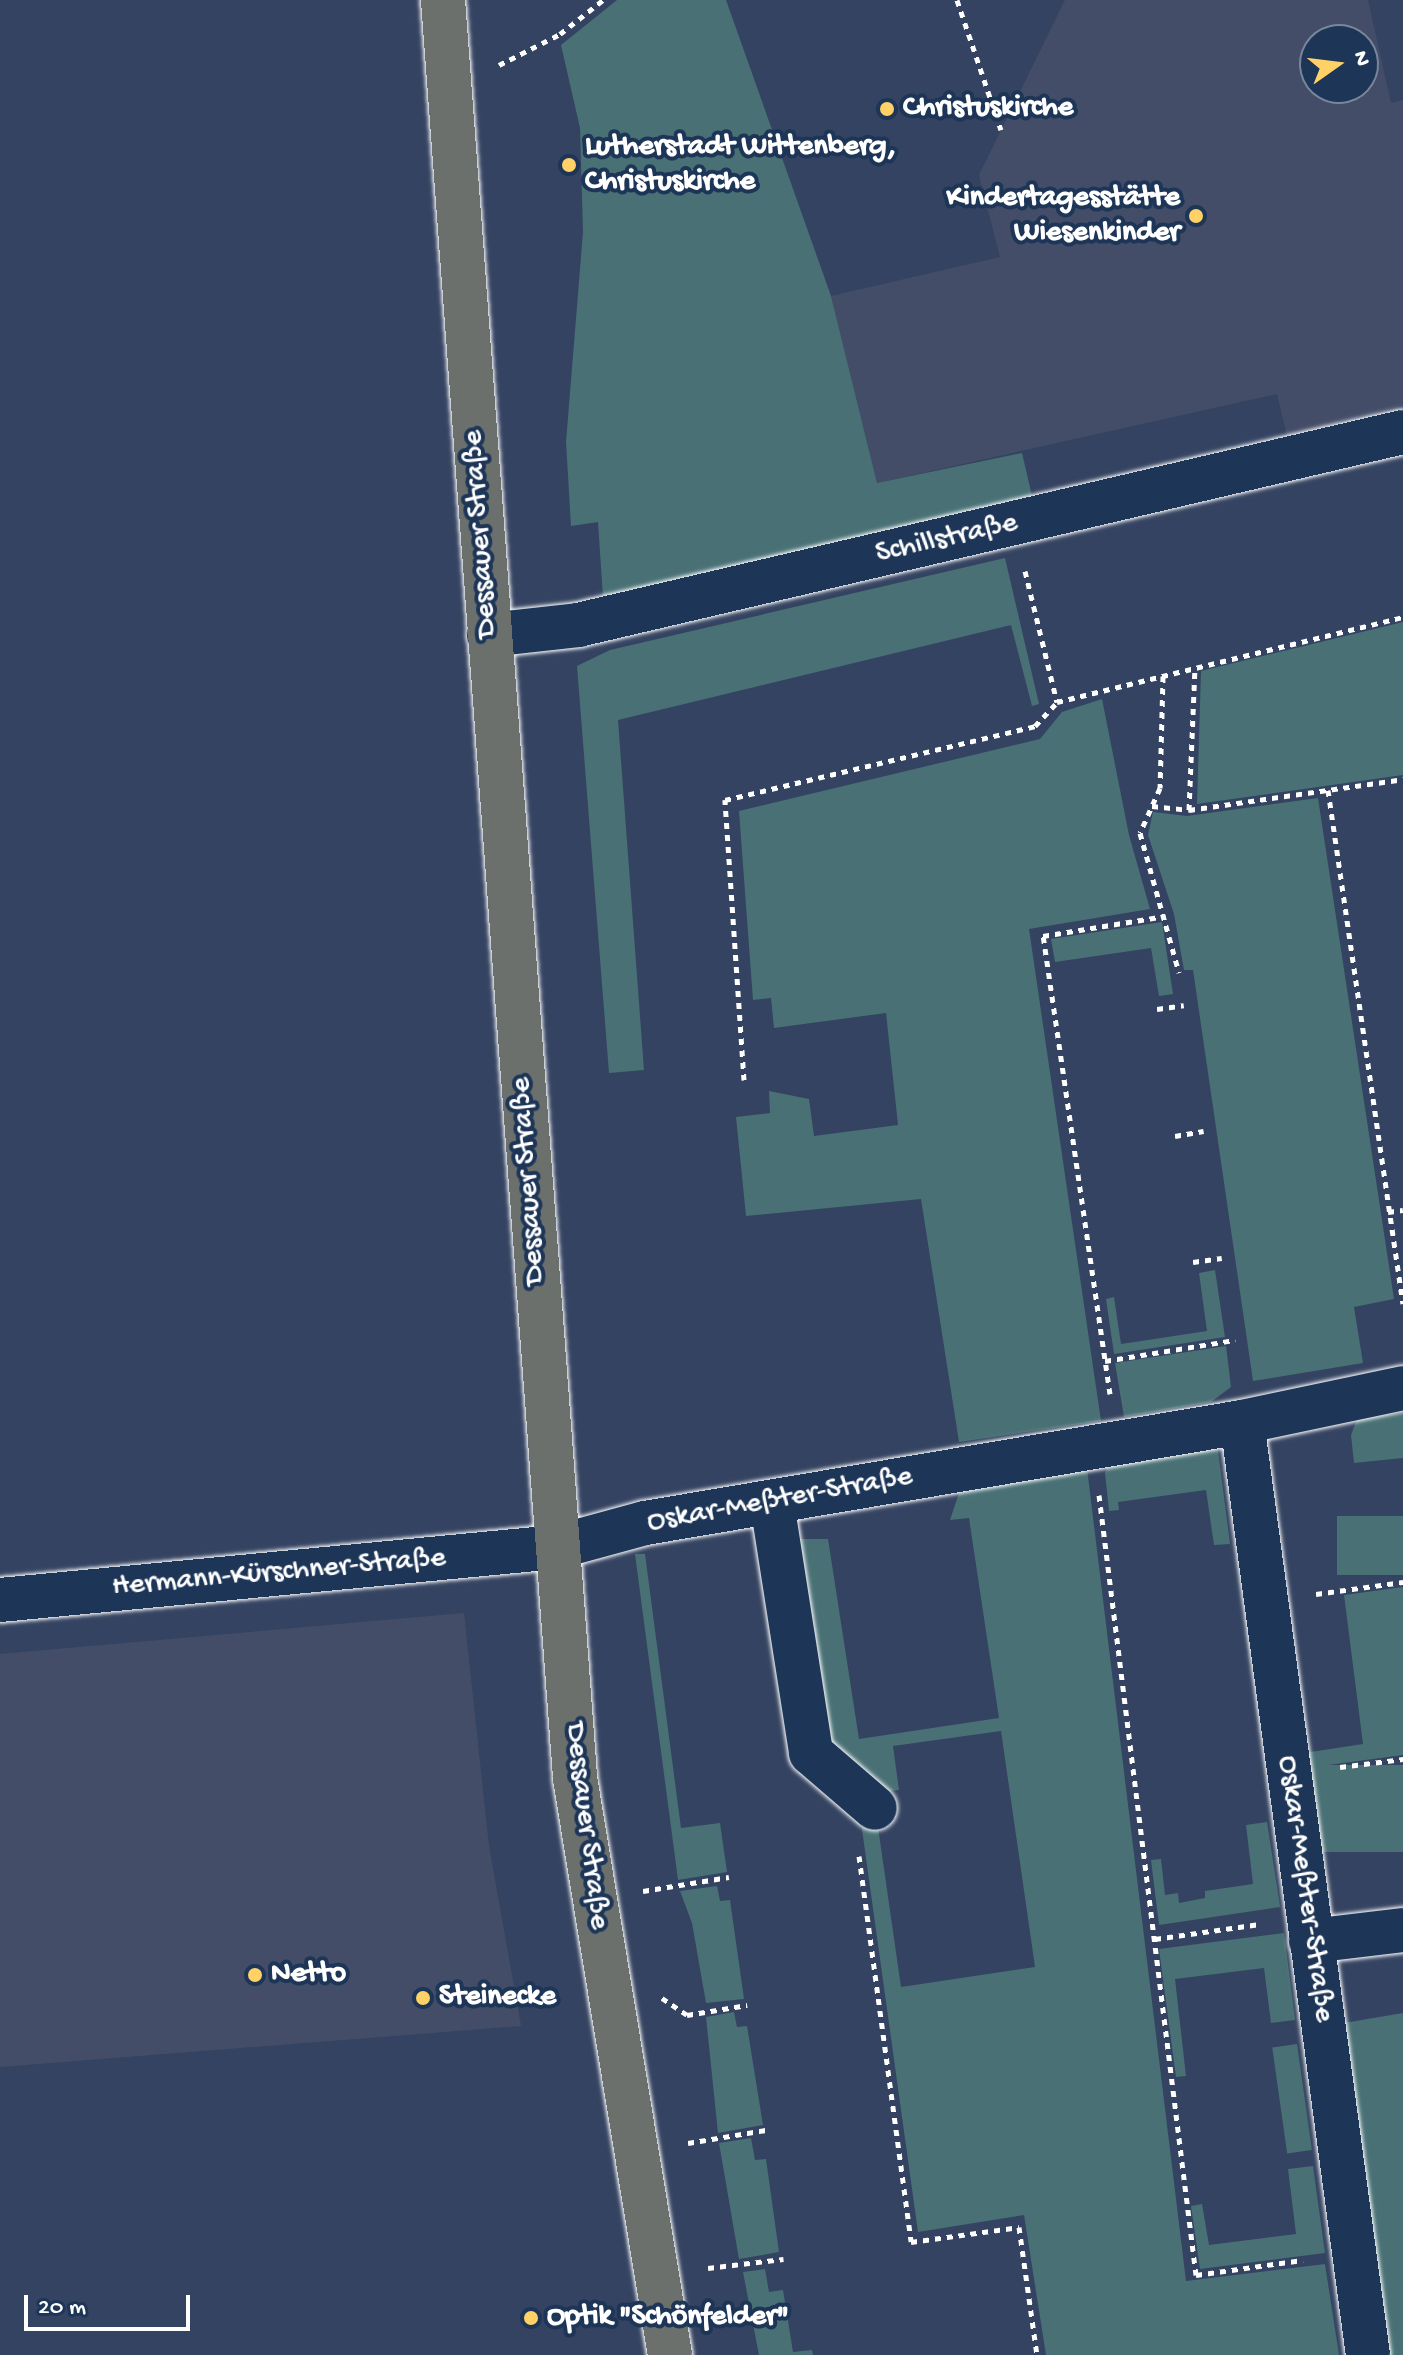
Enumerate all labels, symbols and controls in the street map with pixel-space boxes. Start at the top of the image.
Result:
north arrow [1299,24,1379,104]
text: N [1346,49,1375,69]
place label: Christuskirche [903,91,1073,127]
marker: Christuskirche [878,100,896,118]
place label: Lutherstadt Wittenberg, Christuskirche [585,130,896,200]
marker: Lutherstadt Wittenberg, Christuskirche [560,156,578,174]
place label: Kindertagesstätte Wiesenkinder [947,181,1180,252]
marker: Kindertagesstätte Wiesenkinder [1187,207,1205,225]
street label: Dessauer Straße [457,429,507,639]
street label: Schillstraße [873,506,1021,574]
street label: Dessauer Straße [505,1076,555,1286]
street label: Oskar-Meßter-Straße [645,1460,915,1542]
street label: Hermann-Kürschner-Straße [111,1541,447,1607]
street label: Dessauer Straße [554,1720,616,1932]
street label: Oskar-Meßter-Straße [1267,1753,1341,2025]
place label: Netto [271,1957,346,1993]
marker: Netto [246,1966,264,1984]
place label: Steinecke [439,1980,556,2016]
marker: Steinecke [414,1989,432,2007]
scale bar [28,2279,194,2329]
text: 20 m [38,2294,86,2323]
place label: Optik "Schönfelder" [547,2300,789,2336]
marker: Optik "Schönfelder" [522,2309,540,2327]

